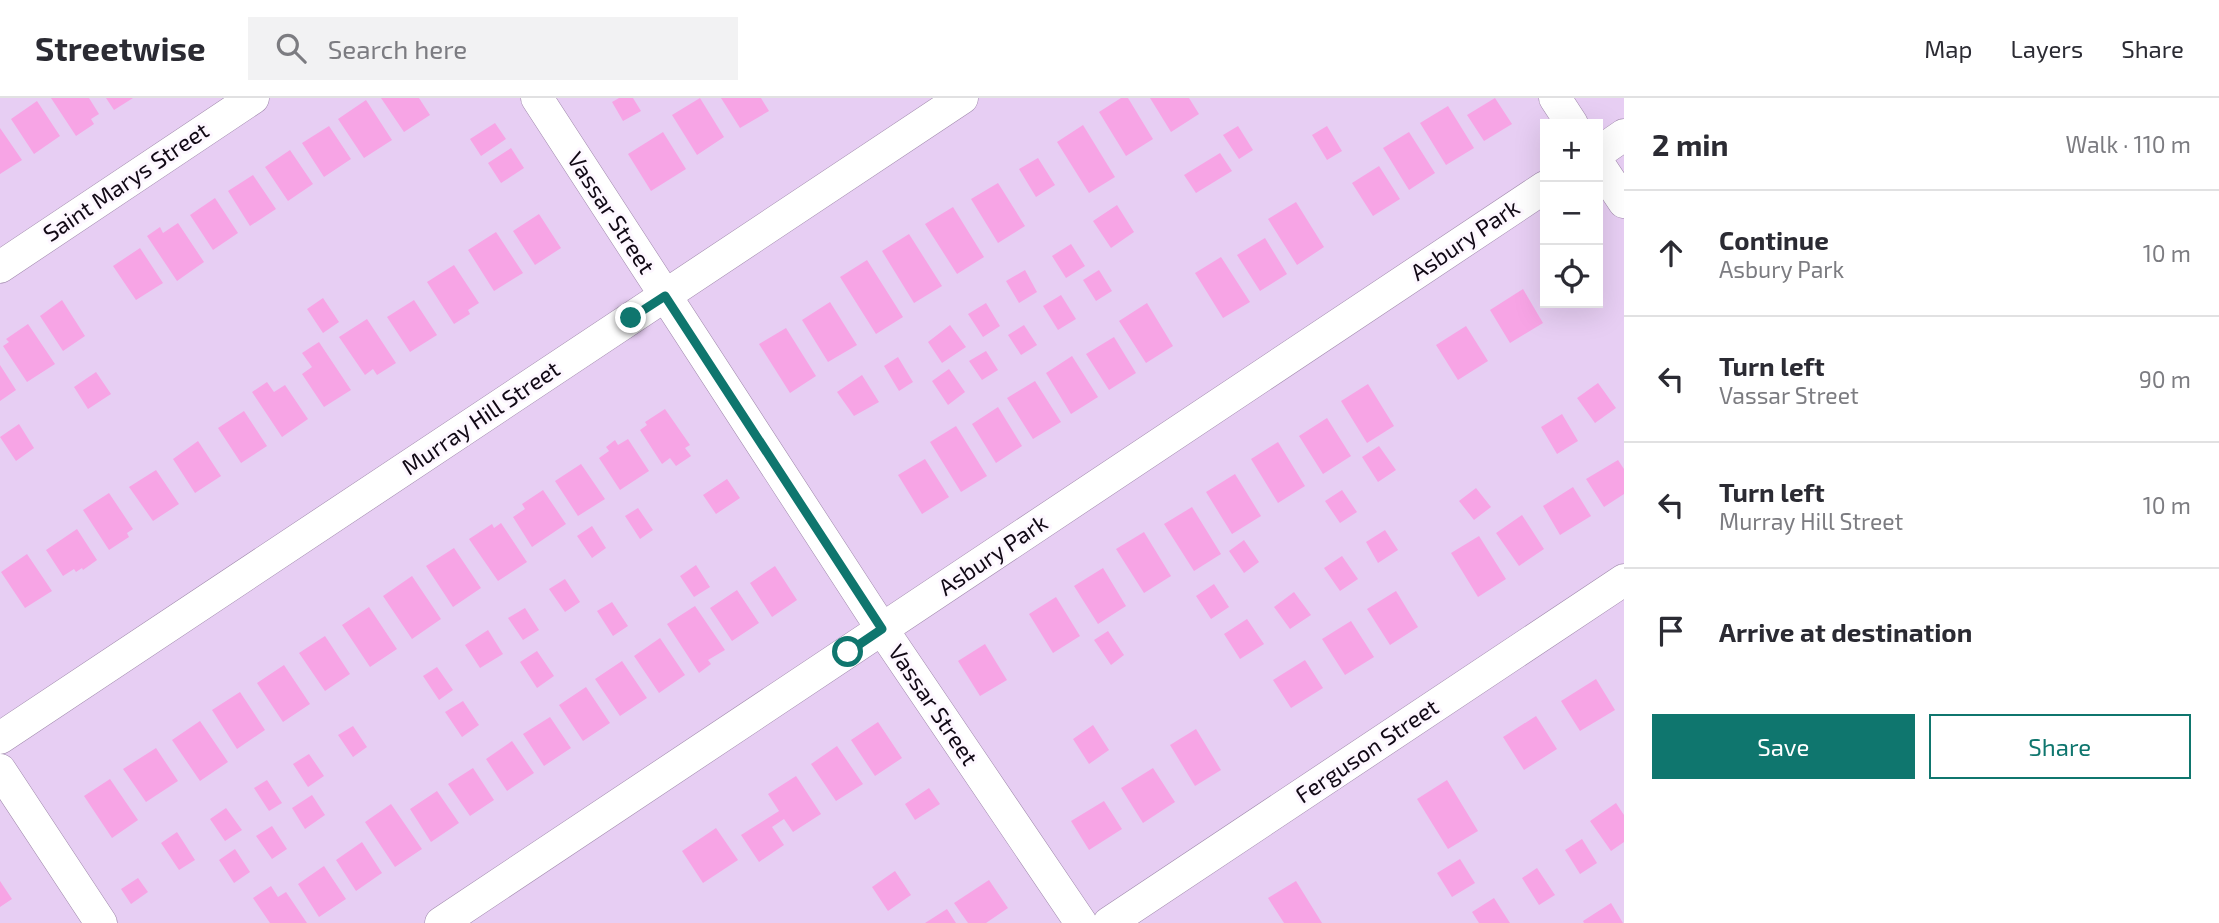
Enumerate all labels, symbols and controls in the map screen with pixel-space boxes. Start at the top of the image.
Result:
search box [248,17,738,80]
text: Streetwise [35,28,206,68]
icon: search [272,29,310,67]
text: Search here [328,33,467,64]
text: Map [1924,34,1972,63]
text: Layers [2010,34,2083,63]
text: Share [2121,34,2184,63]
street label: Saint Marys Street [37,115,214,247]
map controls [1540,119,1603,308]
button: + [1540,119,1603,182]
text: 2 min [1652,126,1729,162]
text: Walk · 110 m [2065,130,2191,158]
street label: Vassar Street [562,146,662,279]
button: − [1540,182,1603,245]
street label: Asbury Park [1405,192,1524,286]
text: Continue [1719,224,1829,255]
icon: ahead [1652,234,1690,272]
text: 10 m [2143,239,2191,267]
button: locate [1540,245,1603,308]
text: Asbury Park [1719,255,1844,283]
route end [615,302,646,333]
text: Turn left [1719,350,1825,381]
street label: Murray Hill Street [396,354,565,480]
icon: left [1652,360,1690,398]
text: 90 m [2139,365,2191,393]
text: Vassar Street [1719,381,1859,409]
text: Turn left [1719,476,1825,507]
icon: left [1652,486,1690,524]
text: 10 m [2143,491,2191,519]
street label: Asbury Park [933,507,1052,601]
text: Murray Hill Street [1719,507,1903,535]
icon: arrive [1652,612,1690,650]
text: Arrive at destination [1719,616,1972,647]
route start [832,636,863,667]
street label: Vassar Street [883,639,985,770]
street label: Ferguson Street [1290,692,1444,808]
button: Save [1652,714,1915,779]
button: Share [1929,714,2191,779]

